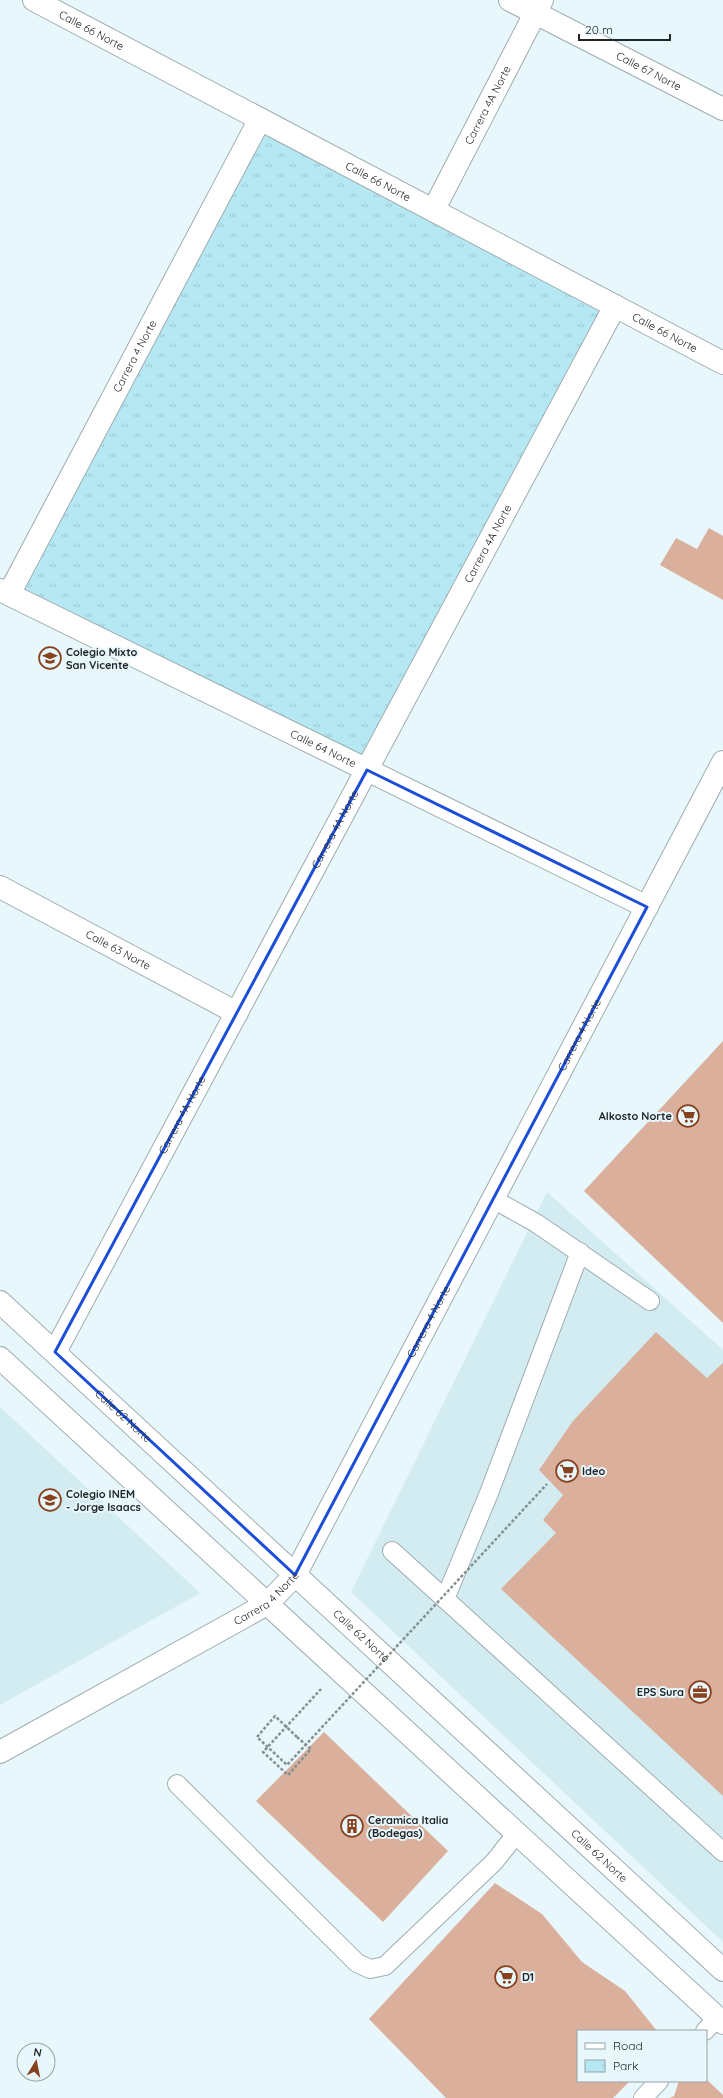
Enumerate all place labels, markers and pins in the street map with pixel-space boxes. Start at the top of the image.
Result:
school or university icon: Colegio Mixto San Vicente [37,645,63,671]
place label: Colegio Mixto San Vicente [66,645,138,672]
supermarket icon: Alkosto Norte [675,1103,701,1129]
place label: Alkosto Norte [599,1109,673,1123]
supermarket icon: Ideo [554,1458,580,1484]
place label: Ideo [582,1464,605,1478]
school or university icon: Colegio INEM - Jorge Isaacs [37,1487,63,1513]
place label: Colegio INEM - Jorge Isaacs [66,1487,141,1514]
office icon: EPS Sura [687,1679,713,1705]
place label: EPS Sura [637,1685,684,1699]
building icon: Ceramica Italia (Bodegas) [339,1813,365,1839]
place label: Ceramica Italia (Bodegas) [368,1813,448,1840]
supermarket icon: D1 [493,1964,519,1990]
place label: D1 [522,1970,534,1984]

